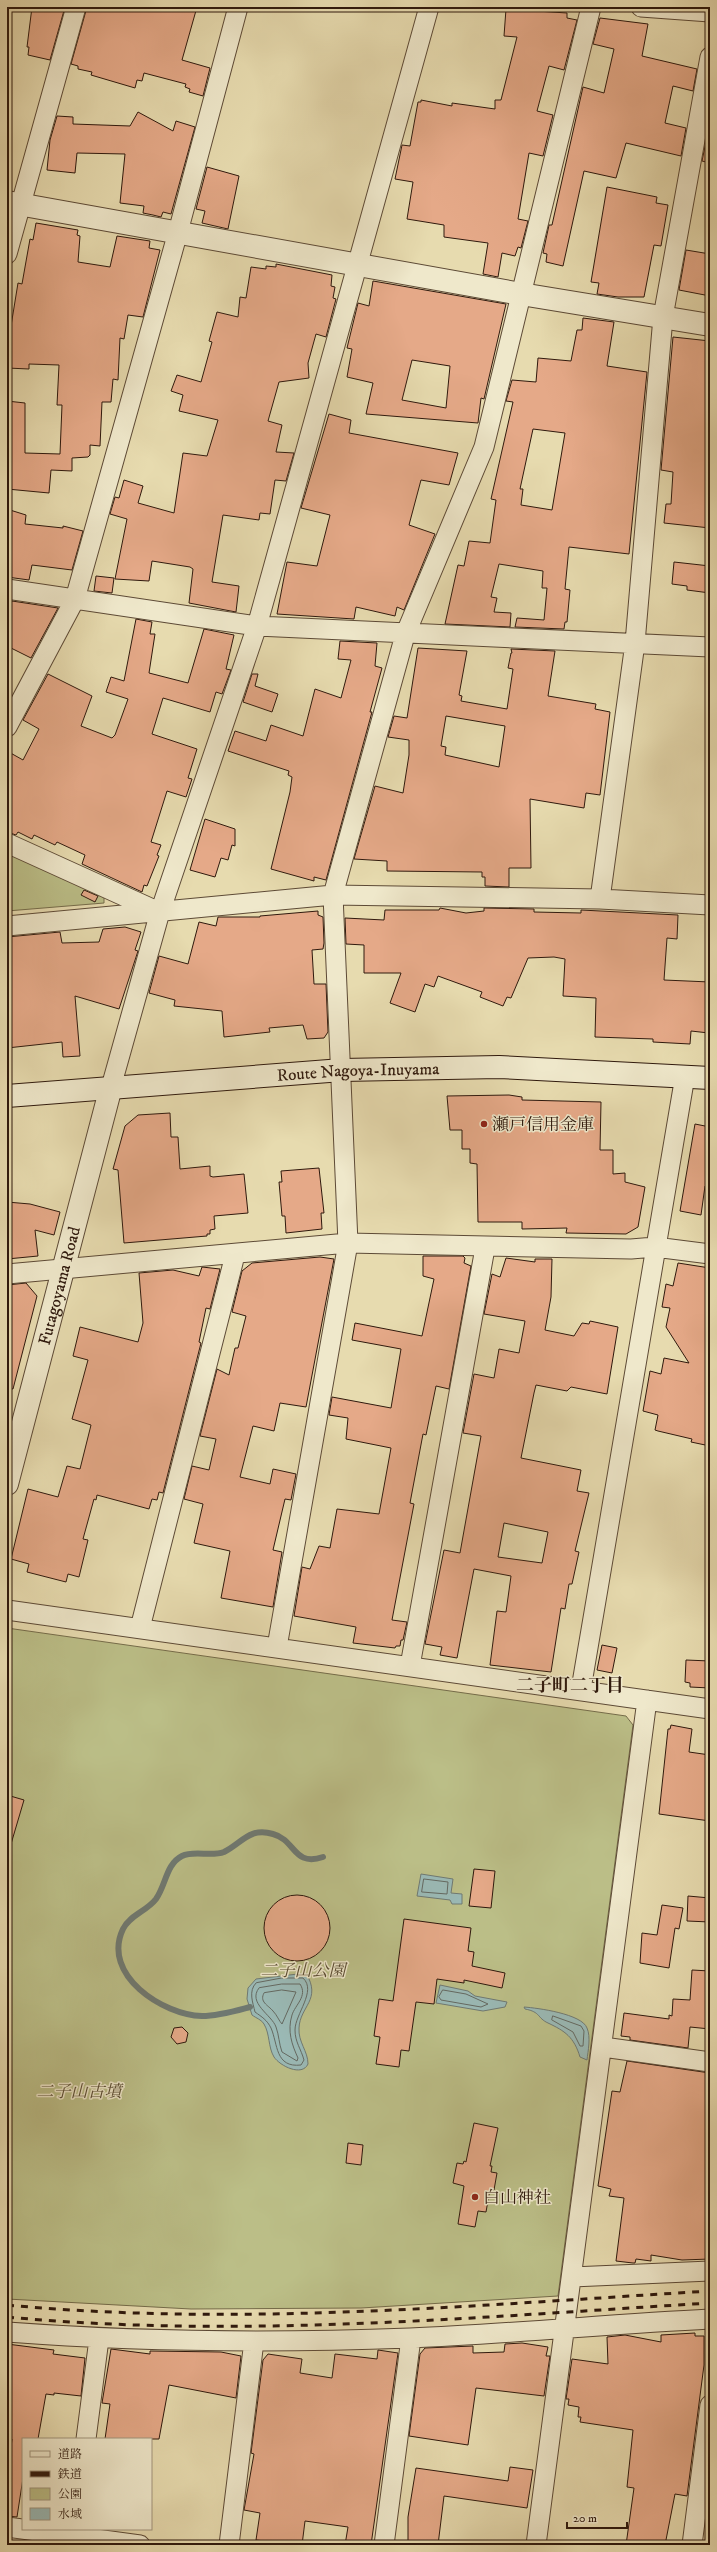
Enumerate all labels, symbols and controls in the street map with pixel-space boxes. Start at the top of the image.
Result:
street label: Route Nagoya-Inuyama [276,1058,440,1087]
place label: 瀬戸信用金庫 [492,1114,594,1136]
marker: 瀬戸信用金庫 [479,1119,489,1129]
street label: Futagoyama Road [34,1224,86,1348]
district label: 二子町二丁目 [516,1675,624,1697]
park label: 二子山公園 [261,1960,348,1982]
park label: 二子山古墳 [37,2081,124,2103]
place label: 白山神社 [483,2187,551,2209]
marker: 白山神社 [470,2192,480,2202]
legend [22,2438,152,2530]
text: 道路 [58,2447,82,2462]
text: 鉄道 [57,2467,82,2482]
text: 公園 [58,2487,82,2502]
scale bar [567,2504,627,2530]
text: 水域 [58,2507,82,2522]
text: 20 m [573,2511,597,2526]

